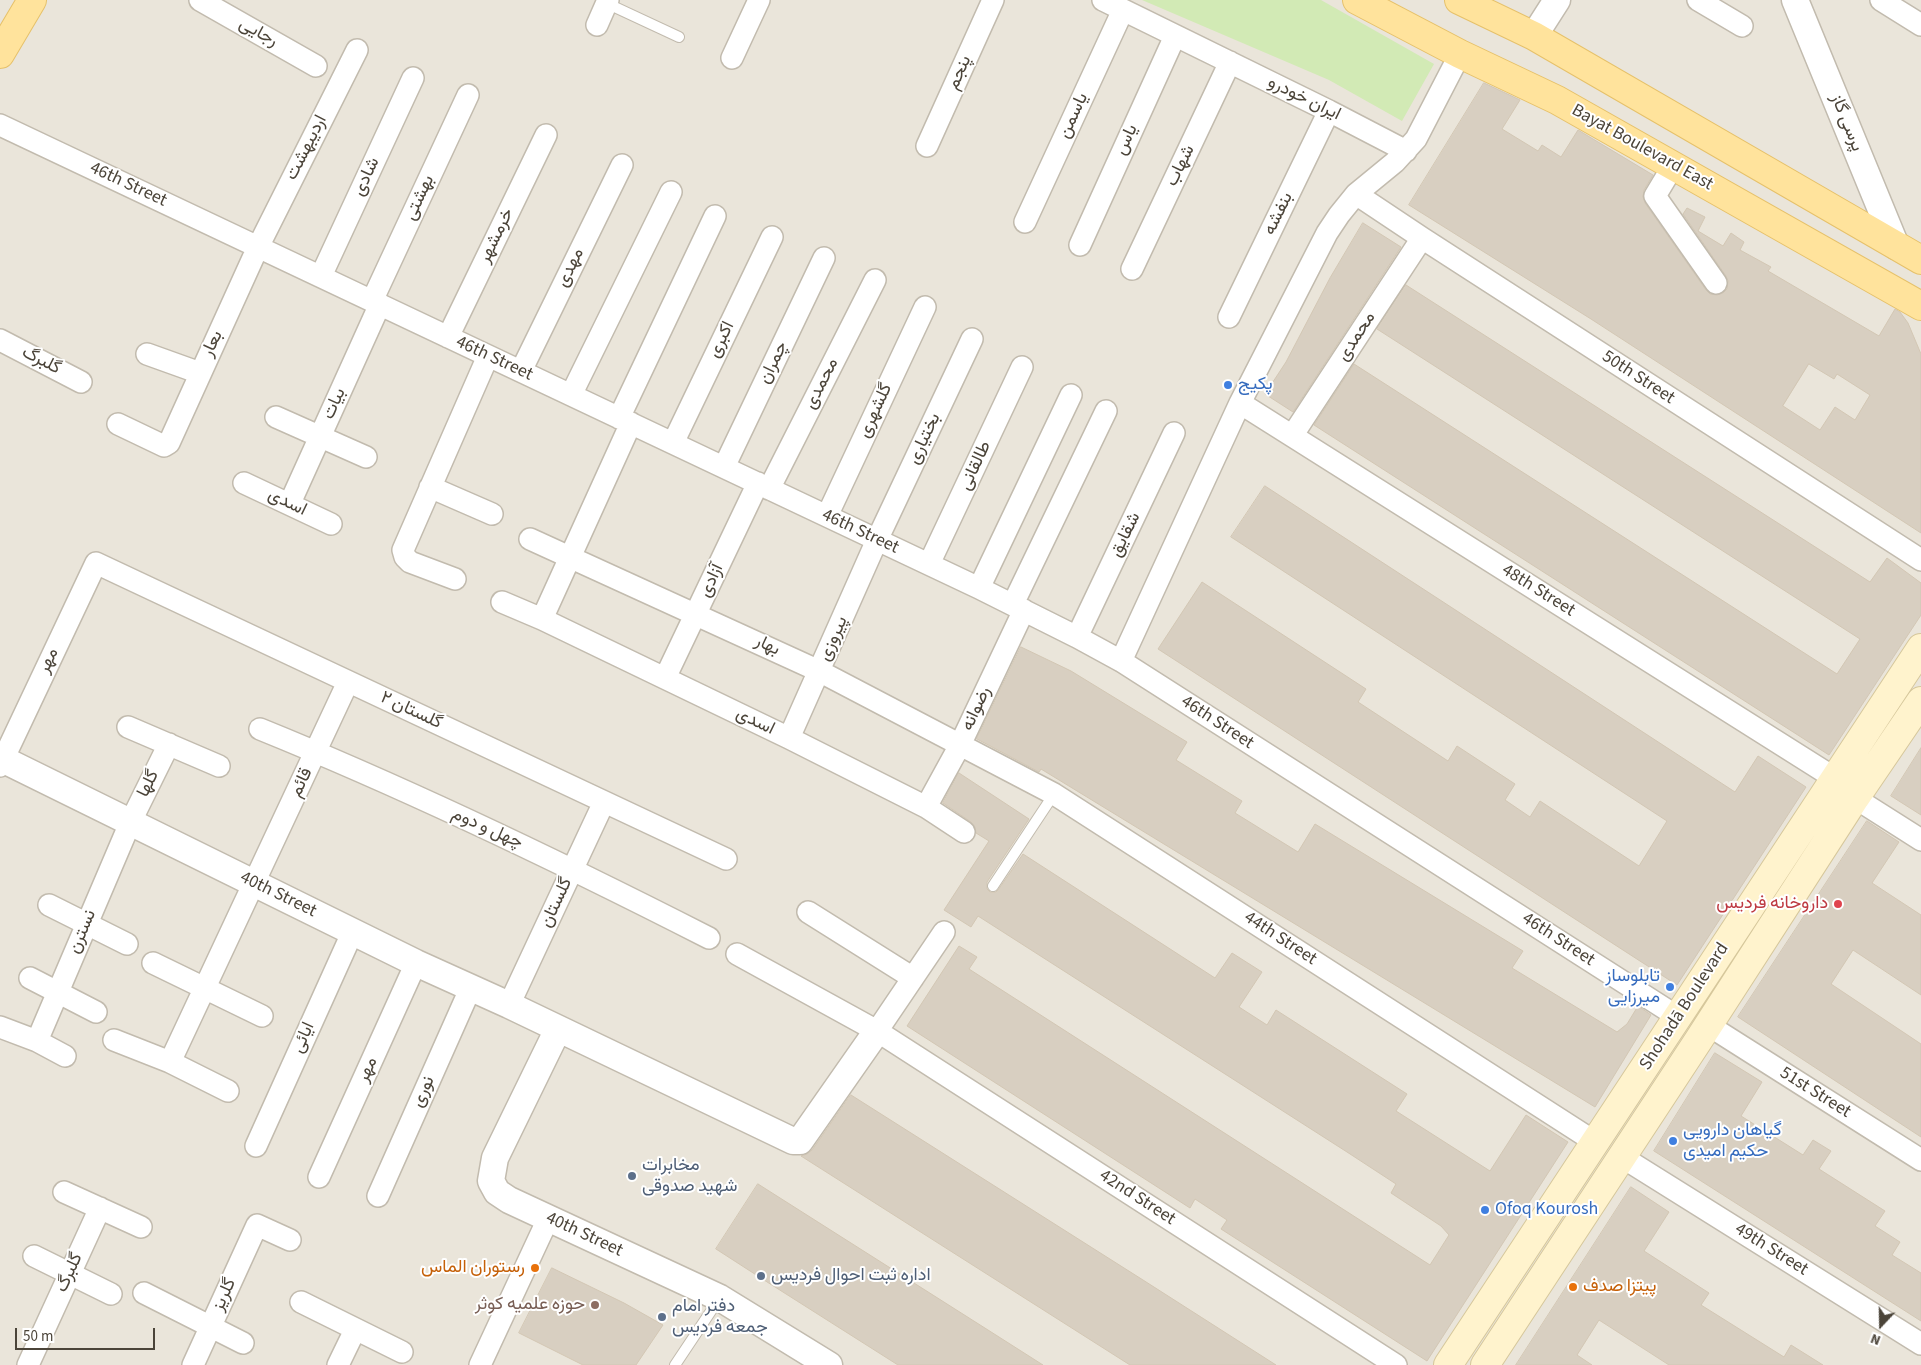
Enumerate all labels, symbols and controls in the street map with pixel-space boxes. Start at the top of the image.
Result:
street label: رجایی [235,14,281,52]
street label: پنجم [943,52,977,94]
street label: ایران خودرو [1264,72,1344,126]
street label: یاسمن [1054,90,1094,142]
street label: پرسی گاز [1825,91,1867,155]
street label: Bayat Boulevard East [1567,100,1717,196]
street label: اردیبهشت [281,112,333,184]
street label: یاس [1111,121,1143,159]
street label: شهاب [1162,142,1200,190]
street label: شادی [349,154,385,200]
street label: 46th Street [86,158,170,212]
street label: بهشتی [400,172,440,224]
street label: بنفشه [1259,189,1299,239]
street label: خرمشهر [475,205,519,267]
street label: مهدی [552,245,590,291]
street label: محمدی [1333,308,1381,366]
street label: اکبری [704,318,740,362]
street label: بعار [198,327,228,361]
street label: 46th Street [452,332,536,386]
street label: چمران [755,338,793,388]
street label: گلبرگ [18,342,64,380]
street label: 50th Street [1598,346,1678,410]
street label: محمدی [800,355,844,413]
place label: پکیج [1238,374,1273,396]
marker: پکیج [1222,379,1234,391]
street label: گلشهری [854,380,898,442]
street label: بیات [319,385,351,423]
street label: بختیاری [904,410,946,468]
street label: طالقانی [955,438,997,494]
street label: اسدی [264,484,310,522]
street label: 46th Street [818,505,902,559]
street label: شقایق [1106,509,1146,561]
street label: 48th Street [1497,560,1579,622]
street label: آزادی [695,561,729,601]
street label: پیروزی [815,613,853,665]
street label: بهار [751,631,783,661]
street label: مهر [34,645,64,677]
street label: رضوانه [957,683,997,735]
street label: گلستان ۲ [377,687,445,735]
street label: 46th Street [1177,691,1257,755]
street label: اسدی [732,703,778,741]
street label: قائم [286,765,318,801]
street label: گلها [133,767,165,801]
street label: چهل و دوم [448,804,526,854]
street label: 40th Street [236,867,320,923]
street label: گلستان [536,875,578,931]
place label: داروخانه فردیس [1716,893,1828,915]
marker: داروخانه فردیس [1832,898,1844,910]
street label: نسترن [64,907,102,957]
street label: 44th Street [1240,907,1320,971]
street label: 46th Street [1518,908,1598,972]
street label: Shohadā Boulevard [1636,939,1734,1075]
place label: تابلوساز میرزایی [1605,966,1660,1009]
marker: تابلوساز میرزایی [1664,981,1676,993]
street label: ایائی [288,1019,320,1057]
street label: مهر [353,1054,383,1086]
street label: 51st Street [1775,1063,1855,1123]
street label: نوری [408,1073,440,1111]
place label: گیاهان دارویی حکیم امیدی [1683,1120,1782,1162]
marker: گیاهان دارویی حکیم امیدی [1667,1135,1679,1147]
place label: مخابرات شهید صدوقی [642,1155,737,1198]
street label: 42nd Street [1095,1165,1179,1231]
marker: مخابرات شهید صدوقی [626,1170,638,1182]
place label: Ofoq Kourosh [1495,1199,1598,1221]
marker: Ofoq Kourosh [1479,1204,1491,1216]
street label: 40th Street [542,1208,626,1262]
street label: 49th Street [1730,1219,1812,1281]
street label: گلبرگ [52,1250,88,1296]
place label: رستوران الماس [421,1257,525,1279]
marker: رستوران الماس [529,1262,541,1274]
place label: اداره ثبت احوال فردیس [771,1265,931,1287]
marker: اداره ثبت احوال فردیس [755,1270,767,1282]
street label: گلریز [208,1275,242,1315]
place label: پیتزا صدف [1583,1276,1656,1298]
marker: پیتزا صدف [1567,1281,1579,1293]
place label: حوزه علمیه کوثر [475,1294,585,1316]
place label: دفتر امام جمعه فردیس [672,1296,768,1338]
marker: حوزه علمیه کوثر [589,1299,601,1311]
north arrow [1856,1300,1906,1350]
marker: دفتر امام جمعه فردیس [656,1311,668,1323]
scale bar [18,1318,158,1350]
text: 50 m [23,1326,53,1347]
text: N [1868,1328,1884,1350]

